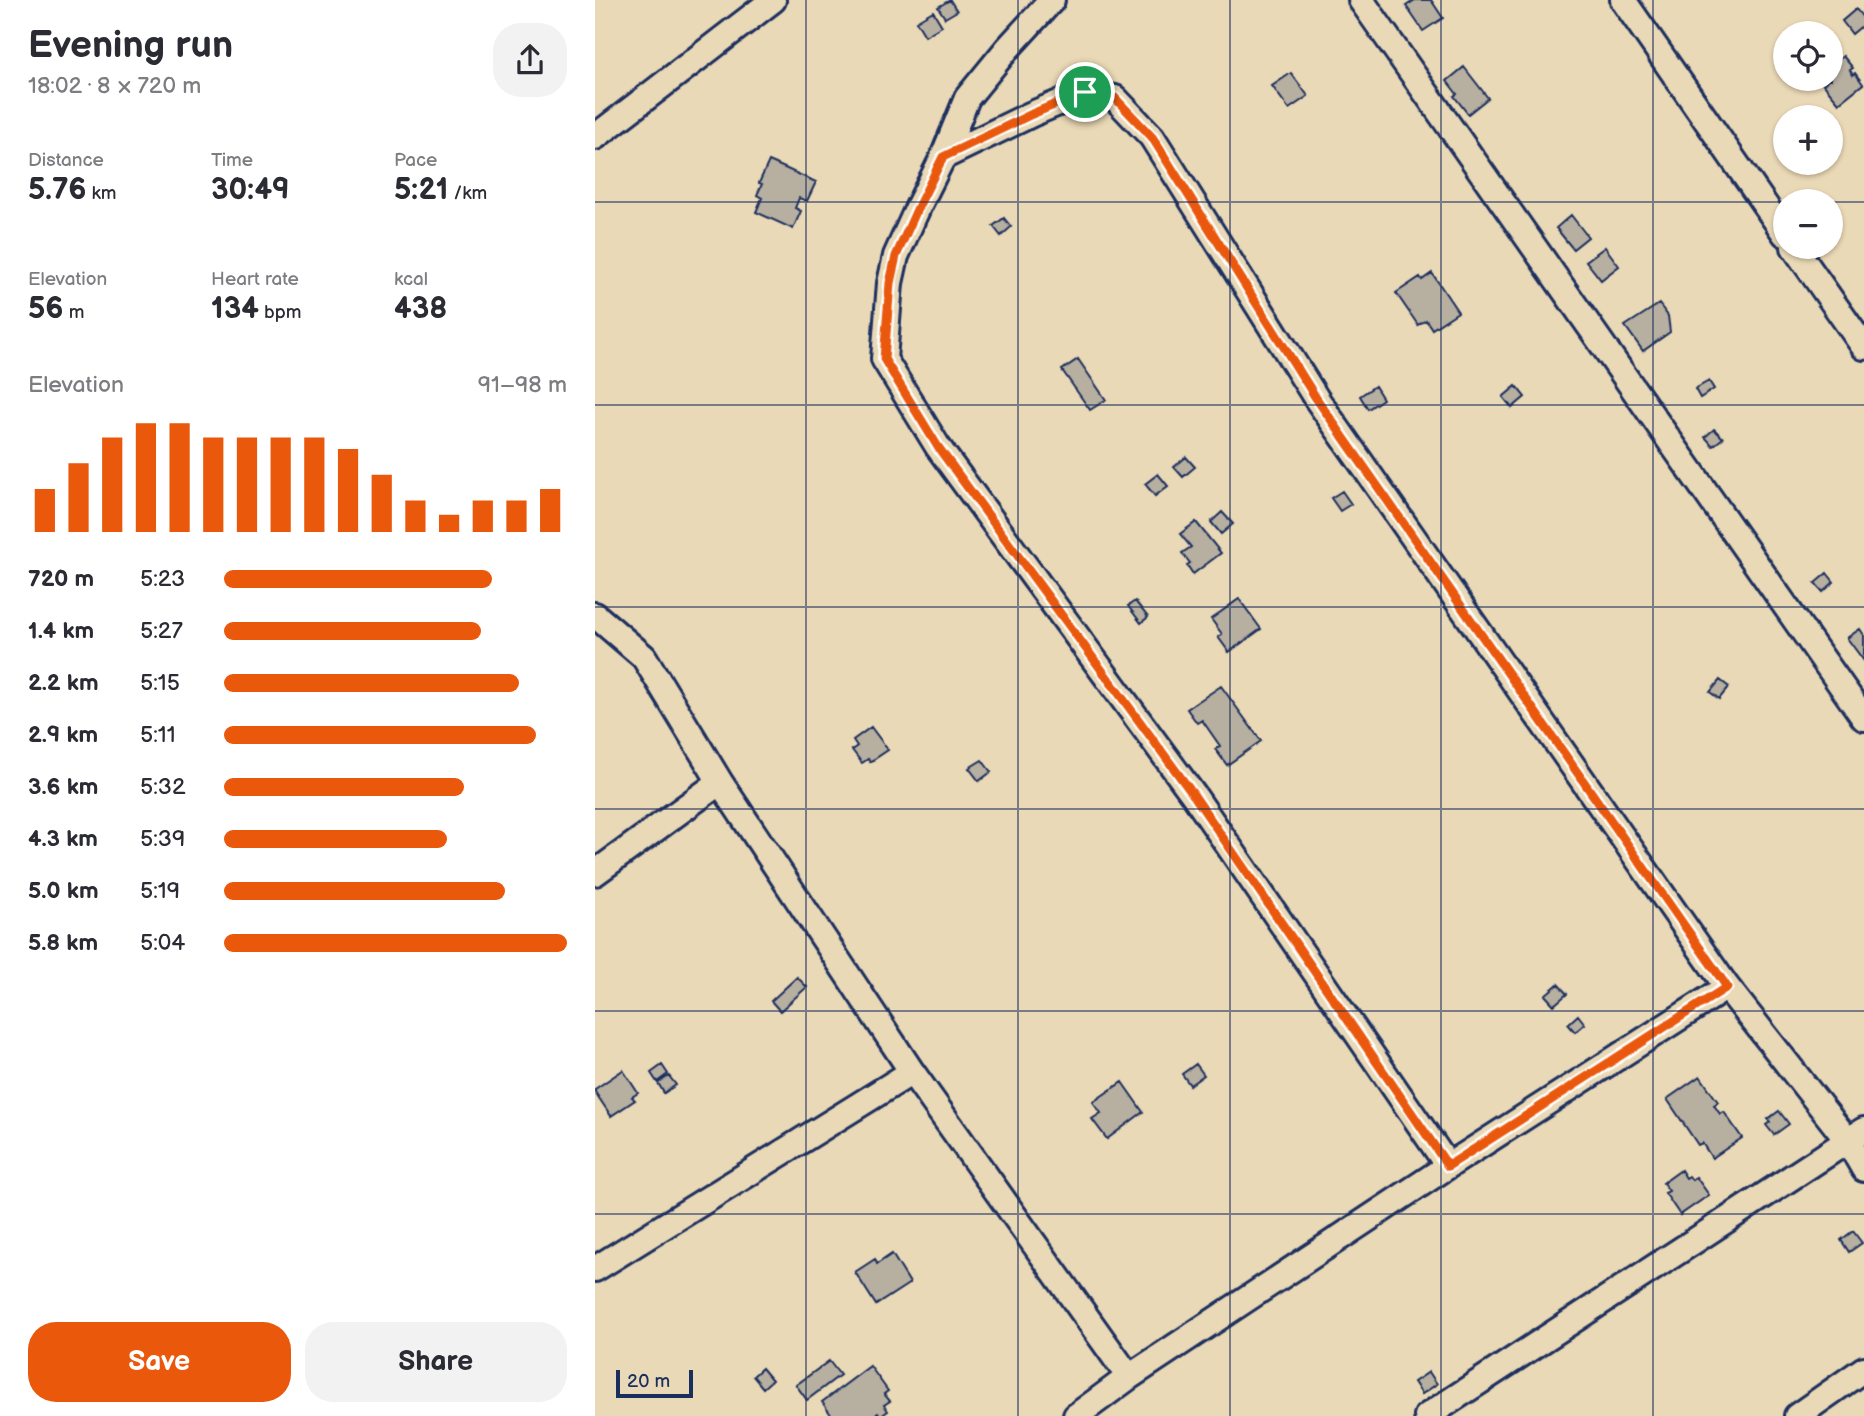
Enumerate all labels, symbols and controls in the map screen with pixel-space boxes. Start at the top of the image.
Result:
map controls [1773,21,1843,259]
button: locate [1773,21,1843,91]
text: Evening run [28,23,233,68]
button: share [493,23,567,97]
pin [1055,62,1115,122]
text: 18:02 · 8 × 720 m [28,72,201,100]
icon: arrive [1066,73,1104,111]
button: + [1773,105,1843,175]
text: Distance [28,149,104,172]
text: Time [211,149,253,172]
text: Pace [394,149,437,172]
text: 5.76 [28,172,86,208]
text: 30:49 [211,172,290,208]
text: 5:21 [394,172,448,208]
text: km [86,182,117,205]
text: /km [448,182,487,205]
button: − [1773,189,1843,259]
text: Elevation [28,268,107,291]
text: Heart rate [211,268,299,291]
text: kcal [394,268,428,291]
text: 56 [28,291,64,327]
text: 134 [211,291,259,327]
text: 438 [394,291,447,327]
text: m [64,301,84,324]
text: bpm [259,301,301,324]
text: Elevation [28,371,124,399]
text: 91–98 m [478,371,567,399]
text: 720 m [28,565,94,593]
text: 5:23 [140,565,185,593]
text: 1.4 km [28,617,94,645]
text: 5:27 [140,617,183,645]
text: 2.2 km [28,669,99,697]
text: 5:15 [140,669,180,697]
text: 2.9 km [28,721,98,749]
text: 5:11 [140,721,176,749]
text: 3.6 km [28,773,98,801]
text: 5:32 [140,773,186,801]
text: 4.3 km [28,825,98,853]
text: 5:39 [140,825,185,853]
text: 5.0 km [28,877,99,905]
text: 5:19 [140,877,180,905]
text: 5.8 km [28,929,98,957]
text: 5:04 [140,929,185,957]
button: Save [28,1322,291,1402]
button: Share [305,1322,567,1402]
scale bar [616,1367,693,1399]
text: 20 m [627,1370,670,1393]

